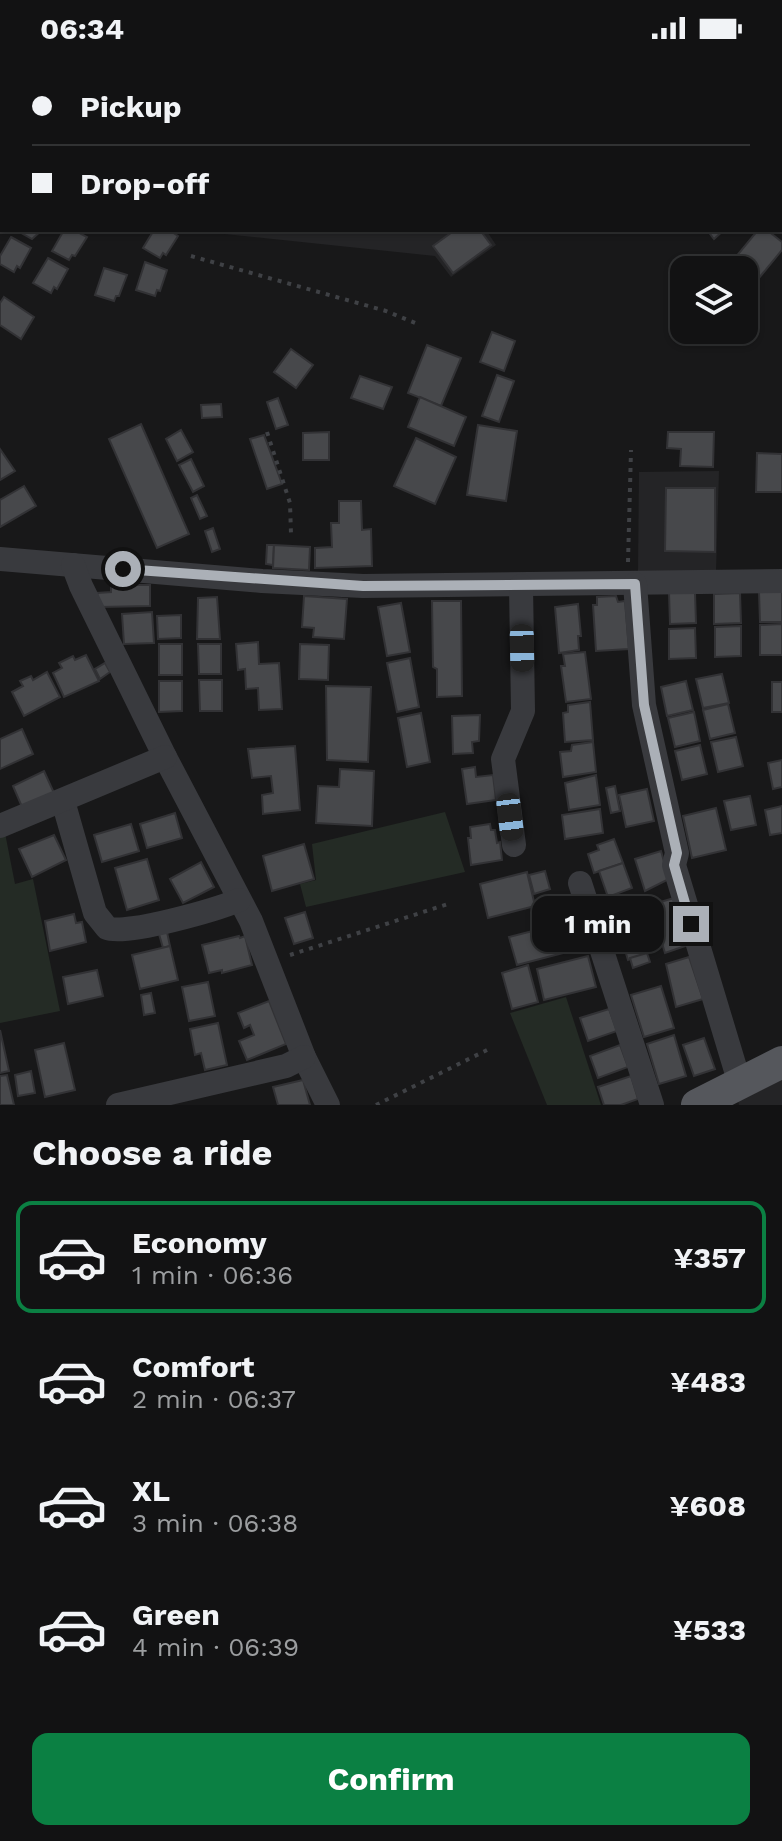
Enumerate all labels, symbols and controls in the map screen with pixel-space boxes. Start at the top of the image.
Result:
text: 06:34 [40,11,124,46]
text: Pickup [80,89,182,124]
text: Drop-off [80,166,209,201]
map controls [670,256,758,344]
button: layers [670,256,758,344]
route start [105,551,141,587]
car [510,624,534,672]
car [495,792,525,842]
callout: 1 min [531,896,663,952]
route end [673,906,709,942]
text: 1 min [565,909,631,939]
text: Choose a ride [32,1132,272,1174]
icon: car [36,1221,108,1293]
text: Economy [132,1225,267,1260]
text: ¥357 [673,1240,746,1275]
text: 1 min · 06:36 [132,1260,293,1290]
icon: car [36,1345,108,1417]
text: Comfort [132,1349,254,1384]
text: ¥483 [670,1364,746,1399]
text: 2 min · 06:37 [132,1384,296,1414]
icon: car [36,1469,108,1541]
text: XL [132,1473,170,1508]
text: ¥608 [669,1488,746,1523]
text: 3 min · 06:38 [132,1508,298,1538]
icon: car [36,1593,108,1665]
text: Green [132,1597,220,1632]
text: ¥533 [673,1612,746,1647]
text: 4 min · 06:39 [132,1632,299,1662]
button: Confirm [32,1733,750,1825]

